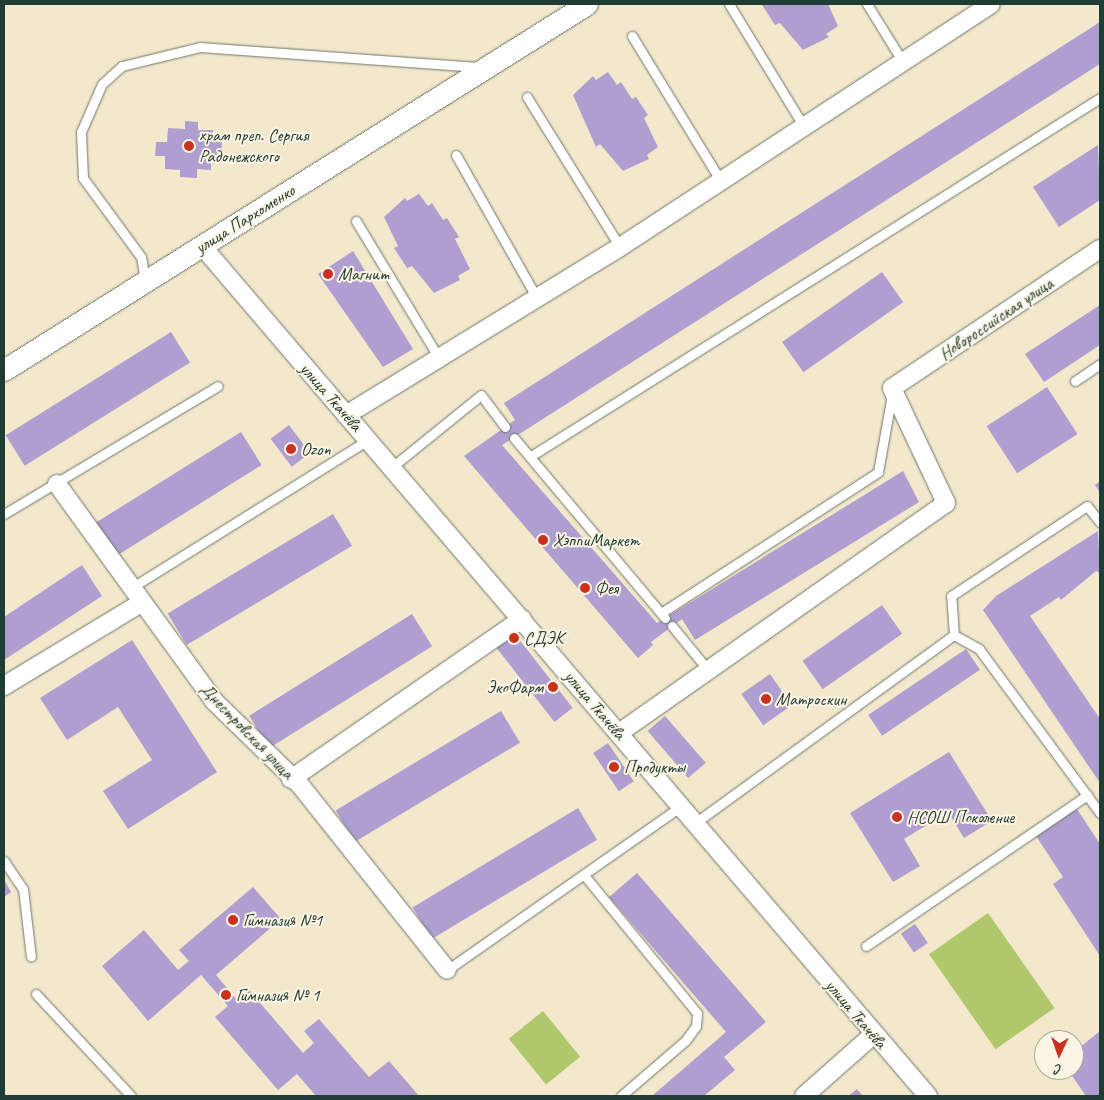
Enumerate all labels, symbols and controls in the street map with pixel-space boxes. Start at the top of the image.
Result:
place label: храм преп. Сергия Радонежского [199,125,308,168]
marker: храм преп. Сергия Радонежского [183,140,195,152]
street label: улица Пархоменко [192,180,298,258]
place label: Магнит [338,263,389,285]
marker: Магнит [322,268,334,280]
street label: Новороссийская улица [934,273,1058,365]
street label: улица Ткачёва [295,358,367,436]
place label: Ozon [301,438,331,460]
marker: Ozon [285,443,297,455]
place label: ХэппиМаркет [553,529,640,551]
marker: ХэппиМаркет [537,534,549,546]
place label: Фея [595,577,618,599]
marker: Фея [579,582,591,594]
place label: СДЭК [524,627,563,649]
marker: СДЭК [508,632,520,644]
street label: улица Ткачёва [559,666,631,744]
place label: ЭкоФарм [486,676,543,698]
street label: Днестровская улица [195,678,299,784]
marker: ЭкоФарм [547,681,559,693]
place label: Матроскин [776,688,846,710]
marker: Матроскин [760,693,772,705]
place label: Продукты [624,756,685,778]
marker: Продукты [608,761,620,773]
place label: НСОШ Поколение [907,806,1014,828]
marker: НСОШ Поколение [891,811,903,823]
place label: Гимназия №1 [243,909,322,931]
marker: Гимназия №1 [227,914,239,926]
street label: улица Ткачёва [820,975,892,1053]
place label: Гимназия № 1 [236,984,320,1006]
marker: Гимназия № 1 [220,989,232,1001]
north arrow [1034,1030,1084,1080]
text: С [1054,1061,1062,1078]

